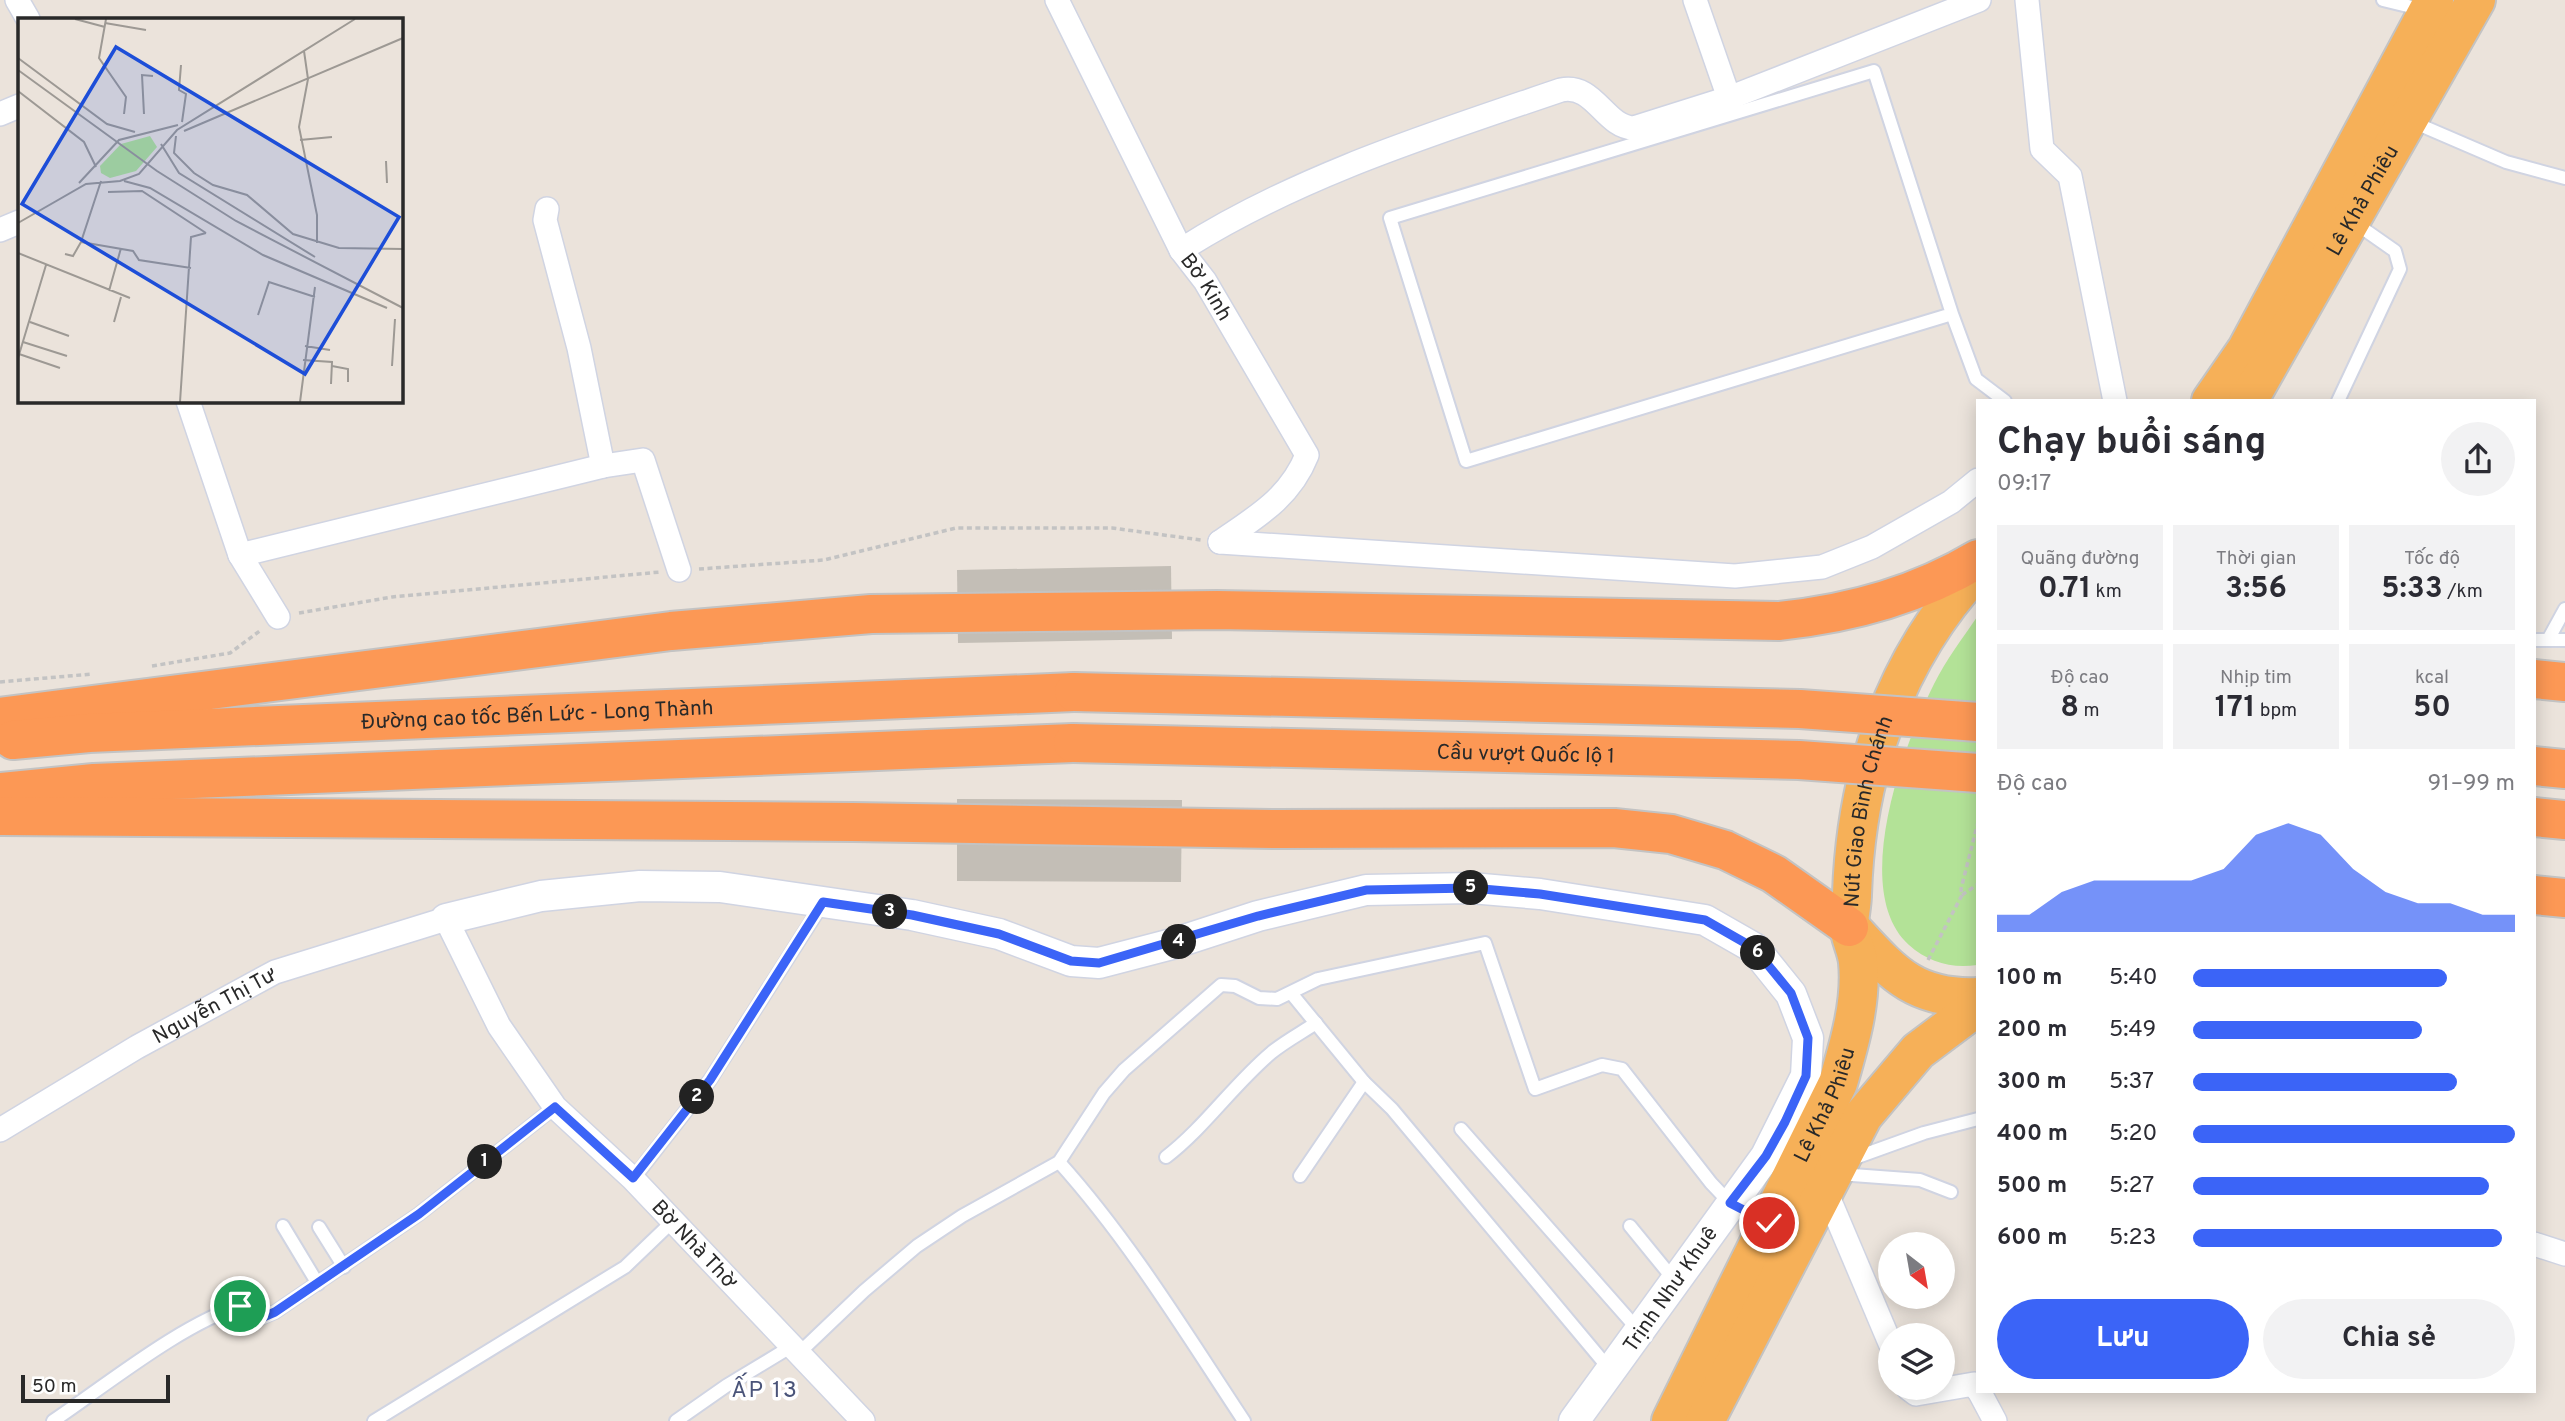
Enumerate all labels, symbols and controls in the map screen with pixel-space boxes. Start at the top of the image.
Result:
inset map [18,18,402,402]
street label: Lê Khả Phiêu [2321,141,2406,261]
street label: Bờ Kinh [1173,248,1237,326]
text: Chạy buổi sáng [1997,419,2267,468]
button: share [2441,422,2515,496]
text: 09:17 [1997,470,2051,499]
text: Quãng đường [2021,547,2139,571]
text: Thời gian [2216,547,2296,571]
text: Tốc độ [2404,547,2460,571]
text: 0.71 [2038,571,2091,608]
text: 3:56 [2225,571,2287,608]
text: 5:33 [2381,571,2443,608]
text: km [2091,580,2122,604]
text: /km [2443,580,2483,604]
text: Độ cao [2051,666,2109,690]
text: Nhịp tim [2220,666,2292,690]
text: kcal [2415,666,2449,690]
text: 8 [2060,690,2079,727]
text: 171 [2215,690,2255,727]
text: 50 [2413,690,2451,727]
street label: Đường cao tốc Bến Lức - Long Thành [361,695,714,737]
text: m [2079,699,2100,723]
text: bpm [2255,699,2297,723]
street label: Nút Giao Bình Chánh [1839,712,1900,909]
street label: Cầu vượt Quốc lộ 1 [1436,740,1615,771]
text: Độ cao [1997,770,2068,799]
text: 91–99 m [2428,770,2515,799]
pin: 5 [1454,870,1488,906]
text: 5 [1465,875,1476,899]
pin: 3 [872,894,908,930]
text: 3 [884,899,895,923]
pin: 4 [1162,925,1196,960]
text: 4 [1172,929,1185,953]
pin: 6 [1740,936,1776,970]
text: 6 [1752,940,1763,964]
street label: Nguyễn Thị Tư [148,962,282,1051]
text: 100 m [1997,964,2062,993]
text: 5:40 [2109,964,2158,993]
text: 200 m [1997,1016,2067,1045]
text: 5:49 [2109,1016,2156,1045]
street label: Lê Khả Phiêu [1789,1045,1862,1167]
text: 300 m [1997,1068,2067,1097]
text: 5:37 [2109,1068,2154,1097]
pin: 2 [680,1080,714,1114]
text: 2 [691,1084,702,1108]
text: 400 m [1997,1120,2068,1149]
text: 5:20 [2109,1120,2157,1149]
pin: 1 [468,1144,503,1180]
text: 1 [481,1149,488,1173]
text: 500 m [1997,1172,2067,1201]
text: 5:27 [2109,1172,2154,1201]
pin [1739,1193,1799,1253]
street label: Bờ Nhà Thờ [645,1195,743,1295]
icon: check [1750,1204,1788,1242]
street label: Trịnh Như Khuê [1618,1222,1725,1358]
text: 600 m [1997,1224,2067,1253]
text: 5:23 [2109,1224,2156,1253]
north arrow [1878,1232,1955,1309]
map controls [1878,1232,1955,1400]
pin [210,1276,270,1336]
icon: arrive [221,1287,259,1325]
button: Lưu [1997,1299,2249,1379]
button: Chia sẻ [2263,1299,2515,1379]
button: layers [1878,1323,1955,1400]
scale bar [21,1372,170,1404]
district label: ẤP 13 [731,1372,799,1406]
text: 50 m [32,1375,77,1399]

